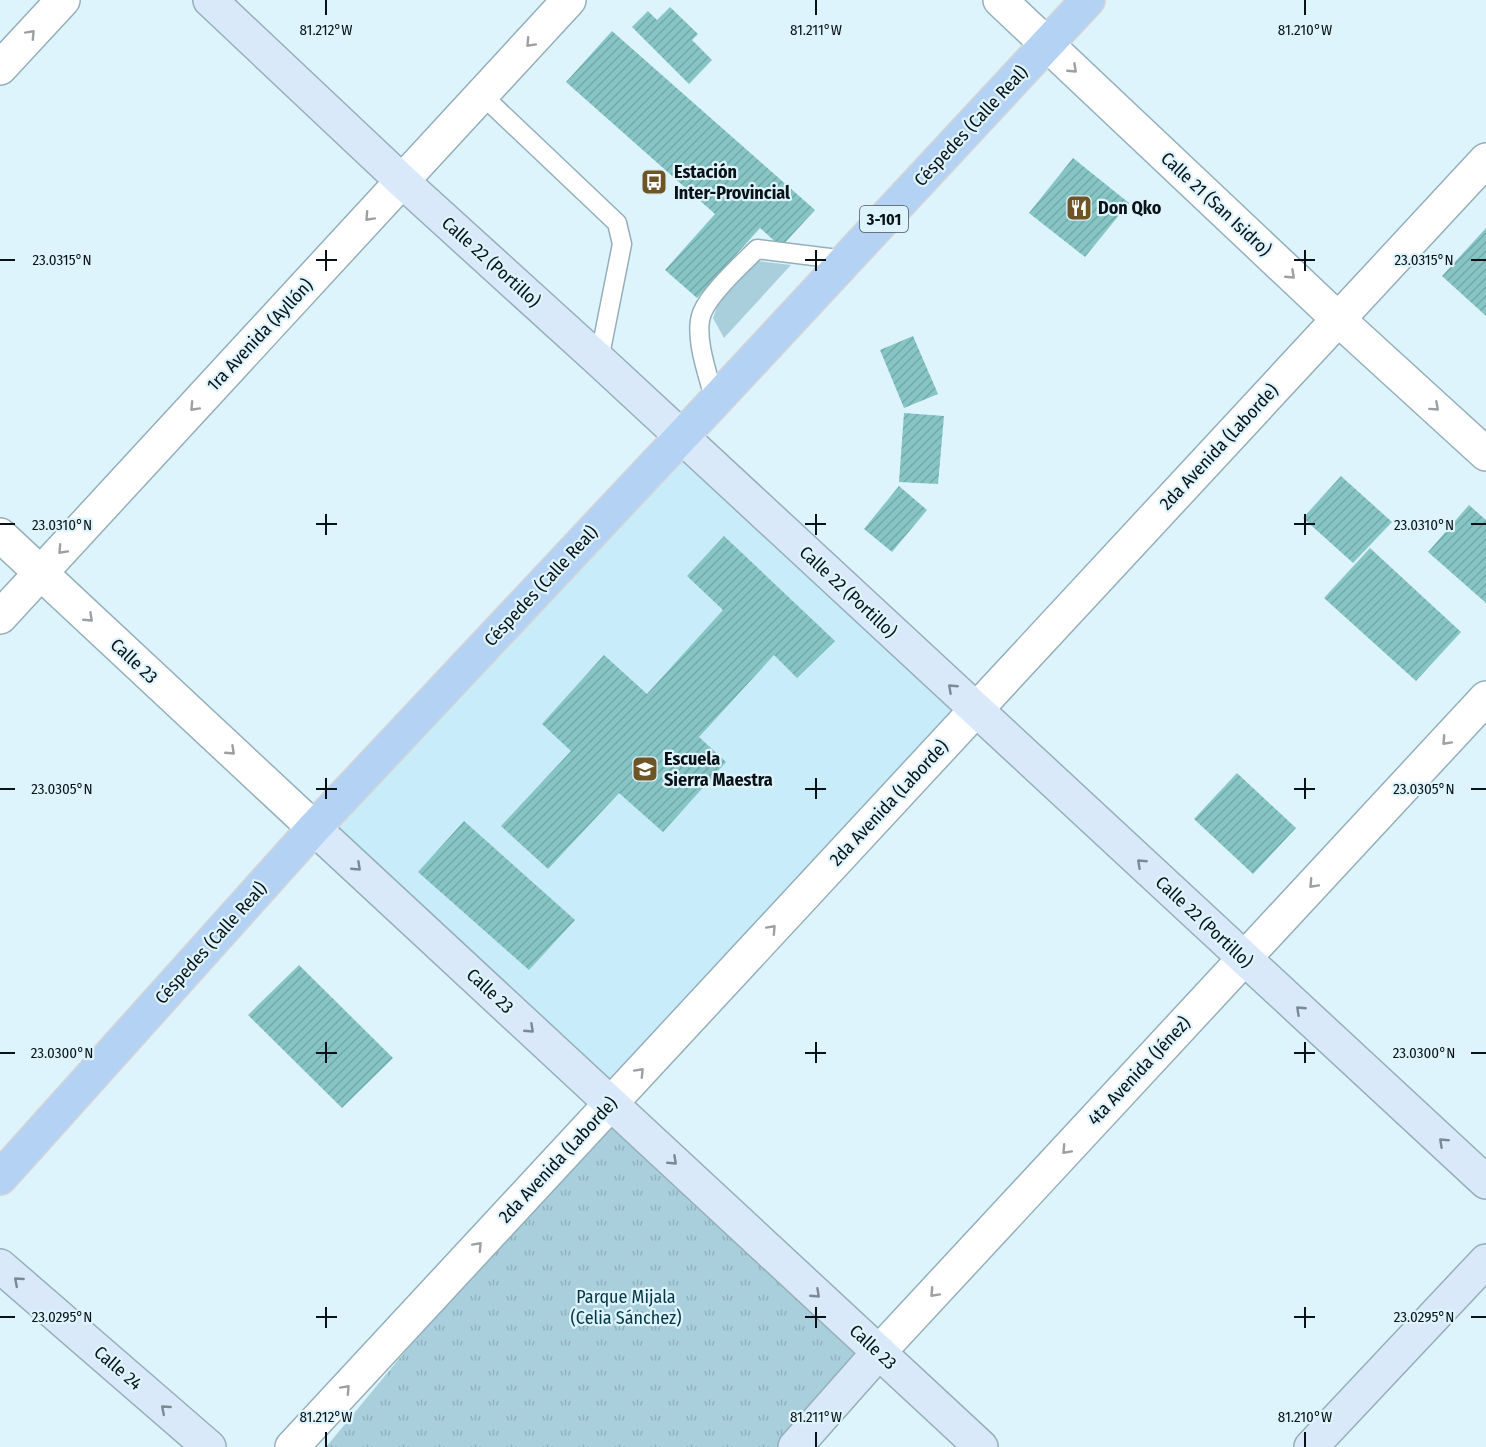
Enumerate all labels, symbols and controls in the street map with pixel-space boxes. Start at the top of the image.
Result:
text: 81.212°W [299,21,353,39]
text: 81.211°W [790,21,842,39]
text: 81.210°W [1278,21,1332,39]
one-way arrow [24,30,35,41]
one-way arrow [526,36,537,47]
street label: Céspedes (Calle Real) [910,61,1032,191]
one-way arrow [1067,62,1077,73]
street label: Calle 21 (San Isidro) [1156,147,1276,261]
place label: Estación Inter-Provincial [674,161,790,204]
bus stop icon: Estación Inter-Provincial [639,167,669,197]
restaurant icon: Don Qko [1064,193,1094,223]
place label: Don Qko [1098,197,1162,219]
road number: 3-101 [860,206,908,232]
one-way arrow [365,210,376,221]
street label: Calle 22 (Portillo) [437,212,545,312]
text: 23.0315°N [32,251,92,269]
text: 23.0315°N [1394,251,1454,269]
one-way arrow [1285,268,1295,279]
street label: 1ra Avenida (Ayllón) [202,274,318,396]
street label: 2da Avenida (Laborde) [1155,380,1283,514]
one-way arrow [190,400,201,411]
one-way arrow [1428,400,1439,411]
text: 23.0310°N [32,516,92,534]
text: 23.0310°N [1394,516,1454,534]
street label: Céspedes (Calle Real) [480,521,602,651]
street label: Calle 22 (Portillo) [795,541,901,643]
one-way arrow [58,543,69,554]
one-way arrow [82,611,92,622]
street label: Calle 23 [106,634,162,688]
one-way arrow [948,684,959,695]
one-way arrow [1442,734,1453,744]
street label: 2da Avenida (Laborde) [825,736,953,870]
one-way arrow [225,744,235,755]
place label: Escuela Sierra Maestra [664,748,773,791]
school or university icon: Escuela Sierra Maestra [630,754,660,784]
text: 23.0305°N [31,780,93,798]
text: 23.0305°N [1393,780,1455,798]
one-way arrow [1138,859,1148,870]
one-way arrow [349,860,360,871]
street label: Calle 22 (Portillo) [1151,871,1257,973]
one-way arrow [1310,876,1321,887]
street label: Céspedes (Calle Real) [150,877,272,1009]
one-way arrow [765,925,776,936]
street label: Calle 23 [462,964,518,1018]
one-way arrow [1296,1006,1307,1017]
street label: 4ta Avenida (Jénez) [1083,1012,1195,1130]
one-way arrow [523,1021,534,1032]
text: 23.0300°N [31,1044,93,1062]
text: 23.0300°N [1393,1044,1455,1062]
one-way arrow [632,1068,643,1079]
street label: 2da Avenida (Laborde) [494,1093,622,1227]
one-way arrow [1439,1138,1450,1149]
one-way arrow [1063,1142,1074,1153]
one-way arrow [667,1154,677,1165]
one-way arrow [471,1242,482,1253]
one-way arrow [14,1277,25,1288]
park label: Parque Mijala (Celia Sánchez) [571,1286,681,1329]
one-way arrow [930,1286,941,1296]
one-way arrow [810,1287,820,1298]
text: 23.0295°N [32,1308,92,1326]
text: 23.0295°N [1394,1308,1454,1326]
street label: Calle 23 [845,1320,901,1374]
street label: Calle 24 [89,1341,147,1395]
one-way arrow [339,1385,350,1395]
one-way arrow [161,1405,172,1416]
text: 81.212°W [299,1408,353,1426]
text: 81.211°W [790,1408,842,1426]
text: 81.210°W [1278,1408,1332,1426]

